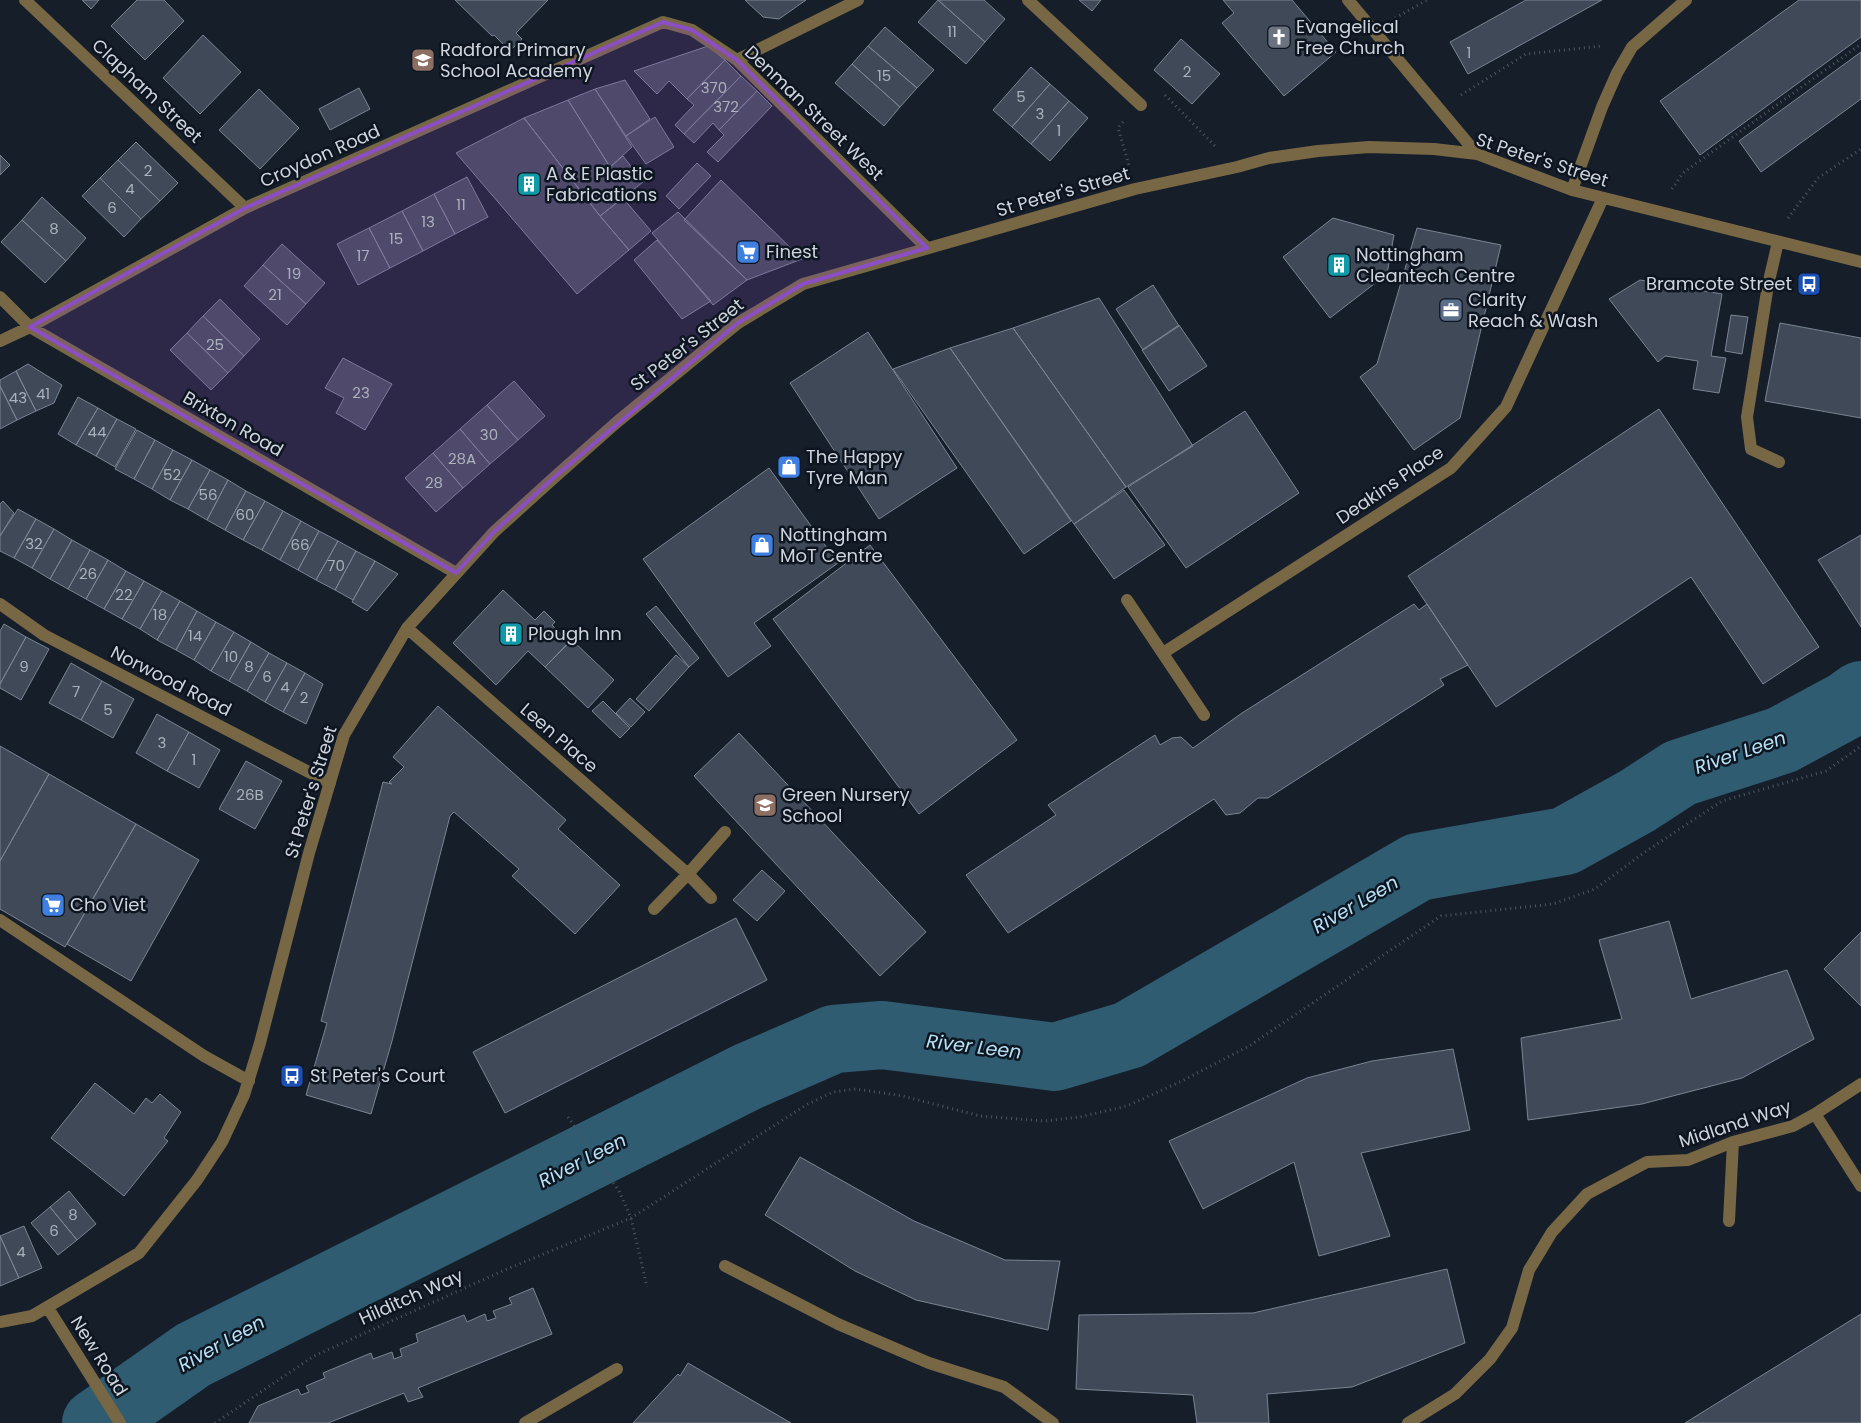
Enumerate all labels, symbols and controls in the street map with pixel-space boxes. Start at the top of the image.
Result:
place label: Evangelical Free Church [1296,14,1405,60]
house number: 11 [947,21,957,42]
church icon: Evangelical Free Church [1266,24,1292,50]
street label: Clapham Street [87,33,208,148]
place label: Radford Primary School Academy [440,37,593,83]
street label: Denman Street West [739,40,889,186]
house number: 1 [1467,42,1471,63]
school or university icon: Radford Primary School Academy [410,47,436,73]
house number: 2 [1183,61,1191,82]
house number: 15 [877,65,891,86]
house number: 370 [701,77,727,98]
house number: 5 [1016,86,1026,107]
house number: 372 [713,96,739,117]
house number: 3 [1036,103,1044,124]
street label: Croydon Road [256,118,384,193]
house number: 1 [1057,120,1061,141]
street label: St Peter's Street [1473,126,1611,193]
house number: 2 [144,160,152,181]
place label: A & E Plastic Fabrications [546,161,657,207]
street label: St Peter's Street [993,161,1132,223]
building icon: A & E Plastic Fabrications [516,171,542,197]
house number: 4 [125,178,135,199]
house number: 11 [456,194,466,215]
house number: 6 [107,197,117,218]
house number: 13 [421,211,435,232]
house number: 8 [49,218,59,239]
house number: 15 [389,228,403,249]
supermarket icon: Finest [735,239,761,265]
place label: Finest [766,239,818,264]
place label: Nottingham Cleantech Centre [1356,242,1515,288]
house number: 17 [357,245,370,266]
building icon: Nottingham Cleantech Centre [1326,252,1352,278]
house number: 19 [287,263,301,284]
place label: Bramcote Street [1646,271,1792,296]
bus stop icon: Bramcote Street [1796,271,1822,297]
house number: 21 [268,284,282,305]
place label: Clarity Reach & Wash [1468,287,1598,333]
street label: St Peter's Street [625,292,749,397]
office icon: Clarity Reach & Wash [1438,297,1464,323]
house number: 25 [206,334,224,355]
house number: 23 [352,382,370,403]
house number: 41 [36,383,50,404]
street label: Brixton Road [179,385,288,462]
house number: 43 [9,387,27,408]
house number: 44 [88,421,106,442]
house number: 30 [480,424,498,445]
street label: Deakins Place [1331,439,1448,530]
place label: The Happy Tyre Man [806,444,902,490]
house number: 28A [448,448,476,469]
shop icon: The Happy Tyre Man [776,454,802,480]
house number: 52 [163,464,181,485]
house number: 28 [425,472,443,493]
house number: 56 [199,484,217,505]
house number: 60 [236,504,254,525]
place label: Nottingham MoT Centre [780,522,888,568]
shop icon: Nottingham MoT Centre [749,532,775,558]
house number: 32 [25,533,43,554]
house number: 66 [290,534,310,555]
house number: 70 [327,555,345,576]
house number: 26 [79,563,97,584]
house number: 22 [115,584,133,605]
house number: 18 [153,604,167,625]
building icon: Plough Inn [498,621,524,647]
place label: Plough Inn [528,621,622,646]
house number: 14 [188,625,202,646]
street label: Norwood Road [107,639,236,722]
house number: 10 [224,646,238,667]
house number: 9 [19,656,29,677]
house number: 8 [244,656,254,677]
house number: 6 [262,666,272,687]
house number: 4 [280,676,290,697]
house number: 7 [72,681,80,702]
house number: 2 [300,687,308,708]
street label: Leen Place [515,697,604,778]
house number: 5 [103,699,113,720]
street label: St Peter's Street [278,722,343,861]
water label: River Leen [1691,724,1790,781]
house number: 3 [158,732,166,753]
house number: 1 [192,749,196,770]
place label: Green Nursery School [782,782,910,828]
house number: 26B [236,784,264,805]
school or university icon: Green Nursery School [752,792,778,818]
water label: River Leen [1307,869,1403,940]
supermarket icon: Cho Viet [40,892,66,918]
place label: Cho Viet [70,892,146,917]
water label: River Leen [925,1027,1023,1066]
bus stop icon: St Peter's Court [279,1063,305,1089]
place label: St Peter's Court [310,1063,445,1088]
street label: Midland Way [1675,1094,1794,1153]
water label: River Leen [534,1127,631,1194]
house number: 8 [68,1204,78,1225]
house number: 6 [49,1220,59,1241]
house number: 4 [16,1241,26,1262]
street label: Hilditch Way [355,1262,467,1331]
water label: River Leen [173,1309,269,1378]
street label: New Road [65,1311,134,1401]

